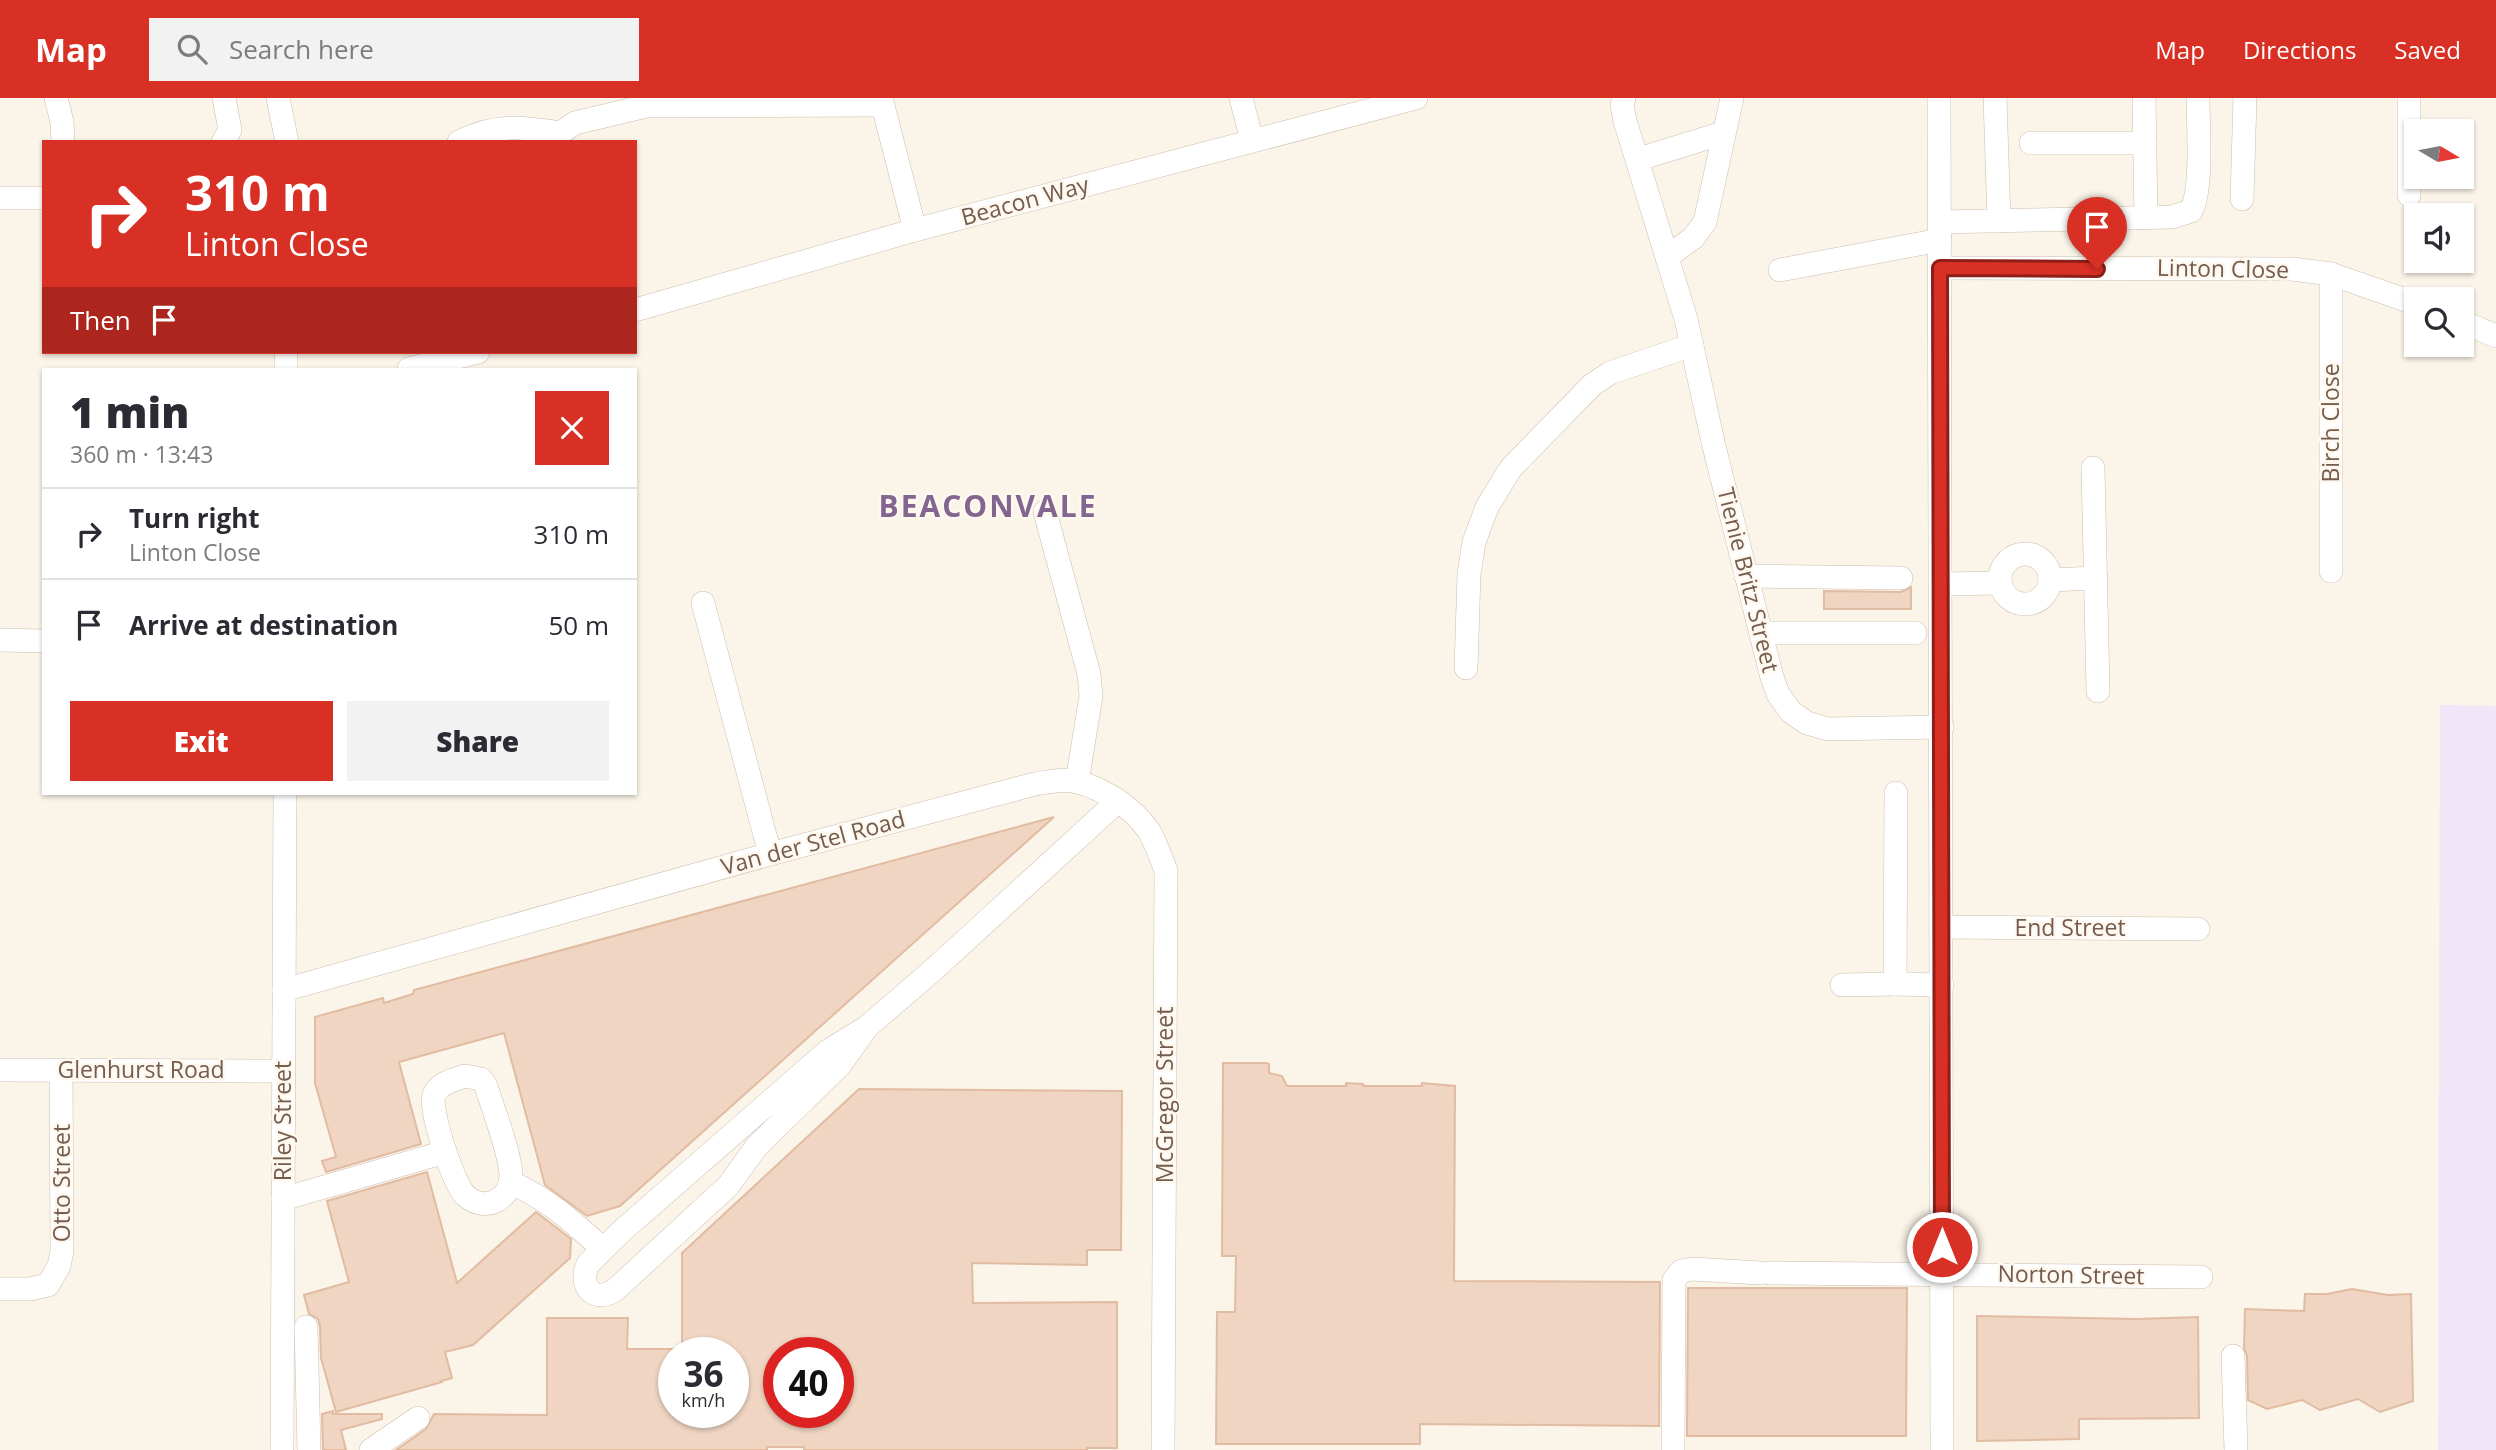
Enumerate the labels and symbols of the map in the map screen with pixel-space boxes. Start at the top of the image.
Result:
north arrow [2404,119,2474,189]
street label: Beacon Way [957,168,1093,232]
pin [2067,197,2127,269]
street label: Linton Close [2157,251,2289,285]
street label: Birch Close [2314,363,2346,483]
street label: Tienie Britz Street [1711,484,1787,676]
district label: BEACONVALE [879,485,1097,526]
street label: Van der Stel Road [717,802,908,882]
street label: End Street [2014,911,2126,943]
street label: McGregor Street [1148,1007,1180,1183]
street label: Glenhurst Road [57,1053,225,1085]
street label: Riley Street [266,1061,298,1181]
street label: Otto Street [45,1124,77,1242]
position arrow [1905,1210,1979,1284]
street label: Norton Street [1997,1257,2145,1291]
speed limit sign: 40 [763,1337,854,1428]

